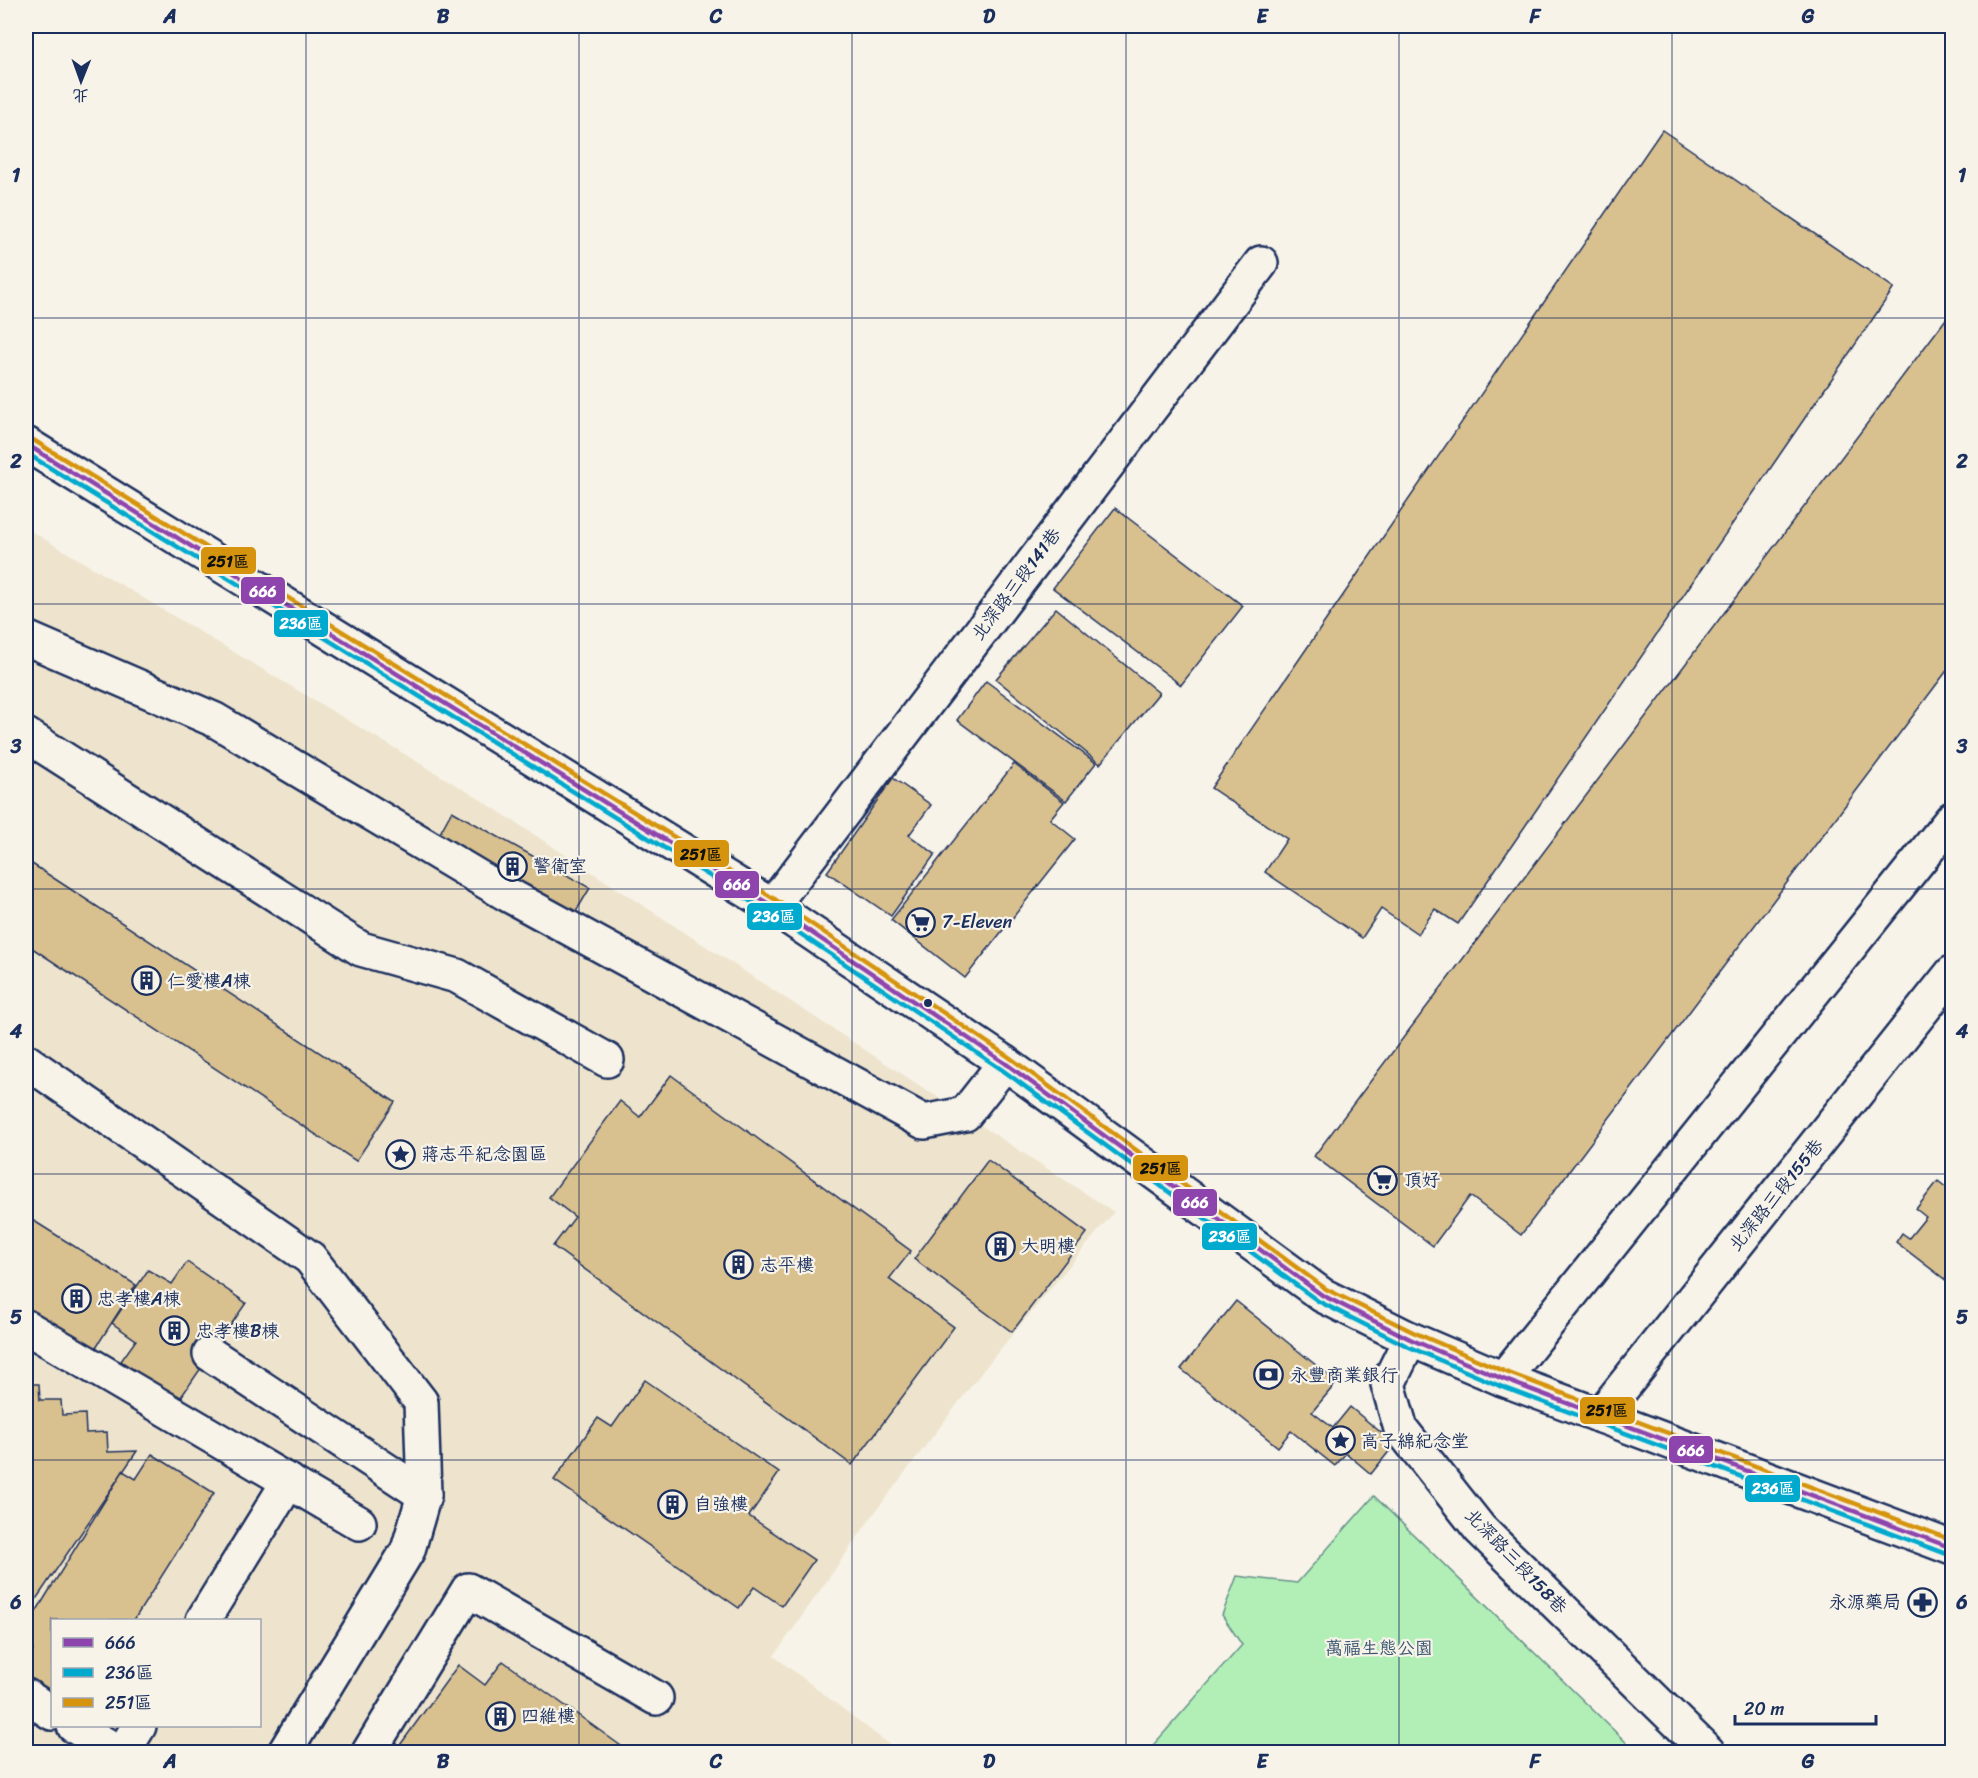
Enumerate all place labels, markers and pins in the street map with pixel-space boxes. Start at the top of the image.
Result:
building icon: 警衛室 [496,850,528,882]
place label: 警衛室 [533,850,587,882]
supermarket icon: 7-Eleven [905,906,937,938]
place label: 7-Eleven [942,906,1013,938]
building icon: 仁愛樓A棟 [130,965,162,997]
place label: 仁愛樓A棟 [167,965,251,997]
unlabelled marker [922,997,934,1009]
place icon: 蔣志平紀念園區 [384,1138,416,1170]
place label: 蔣志平紀念園區 [421,1138,547,1170]
supermarket icon: 頂好 [1367,1164,1399,1196]
place label: 頂好 [1404,1164,1440,1196]
building icon: 大明樓 [984,1230,1016,1262]
place label: 大明樓 [1021,1230,1075,1262]
building icon: 志平樓 [723,1249,755,1281]
place label: 志平樓 [760,1249,814,1281]
building icon: 忠孝樓A棟 [60,1283,92,1315]
place label: 忠孝樓A棟 [97,1283,181,1315]
building icon: 忠孝樓B棟 [159,1315,191,1347]
place label: 忠孝樓B棟 [196,1315,279,1347]
bank icon: 永豐商業銀行 [1253,1359,1285,1391]
place label: 永豐商業銀行 [1290,1359,1398,1391]
place icon: 高子綿紀念堂 [1324,1425,1356,1457]
place label: 高子綿紀念堂 [1361,1425,1469,1457]
building icon: 自強樓 [657,1488,689,1520]
place label: 自強樓 [694,1488,748,1520]
place label: 永源藥局 [1829,1586,1901,1618]
pharmacy icon: 永源藥局 [1906,1586,1938,1618]
building icon: 四維樓 [484,1700,516,1732]
place label: 四維樓 [521,1700,575,1732]

